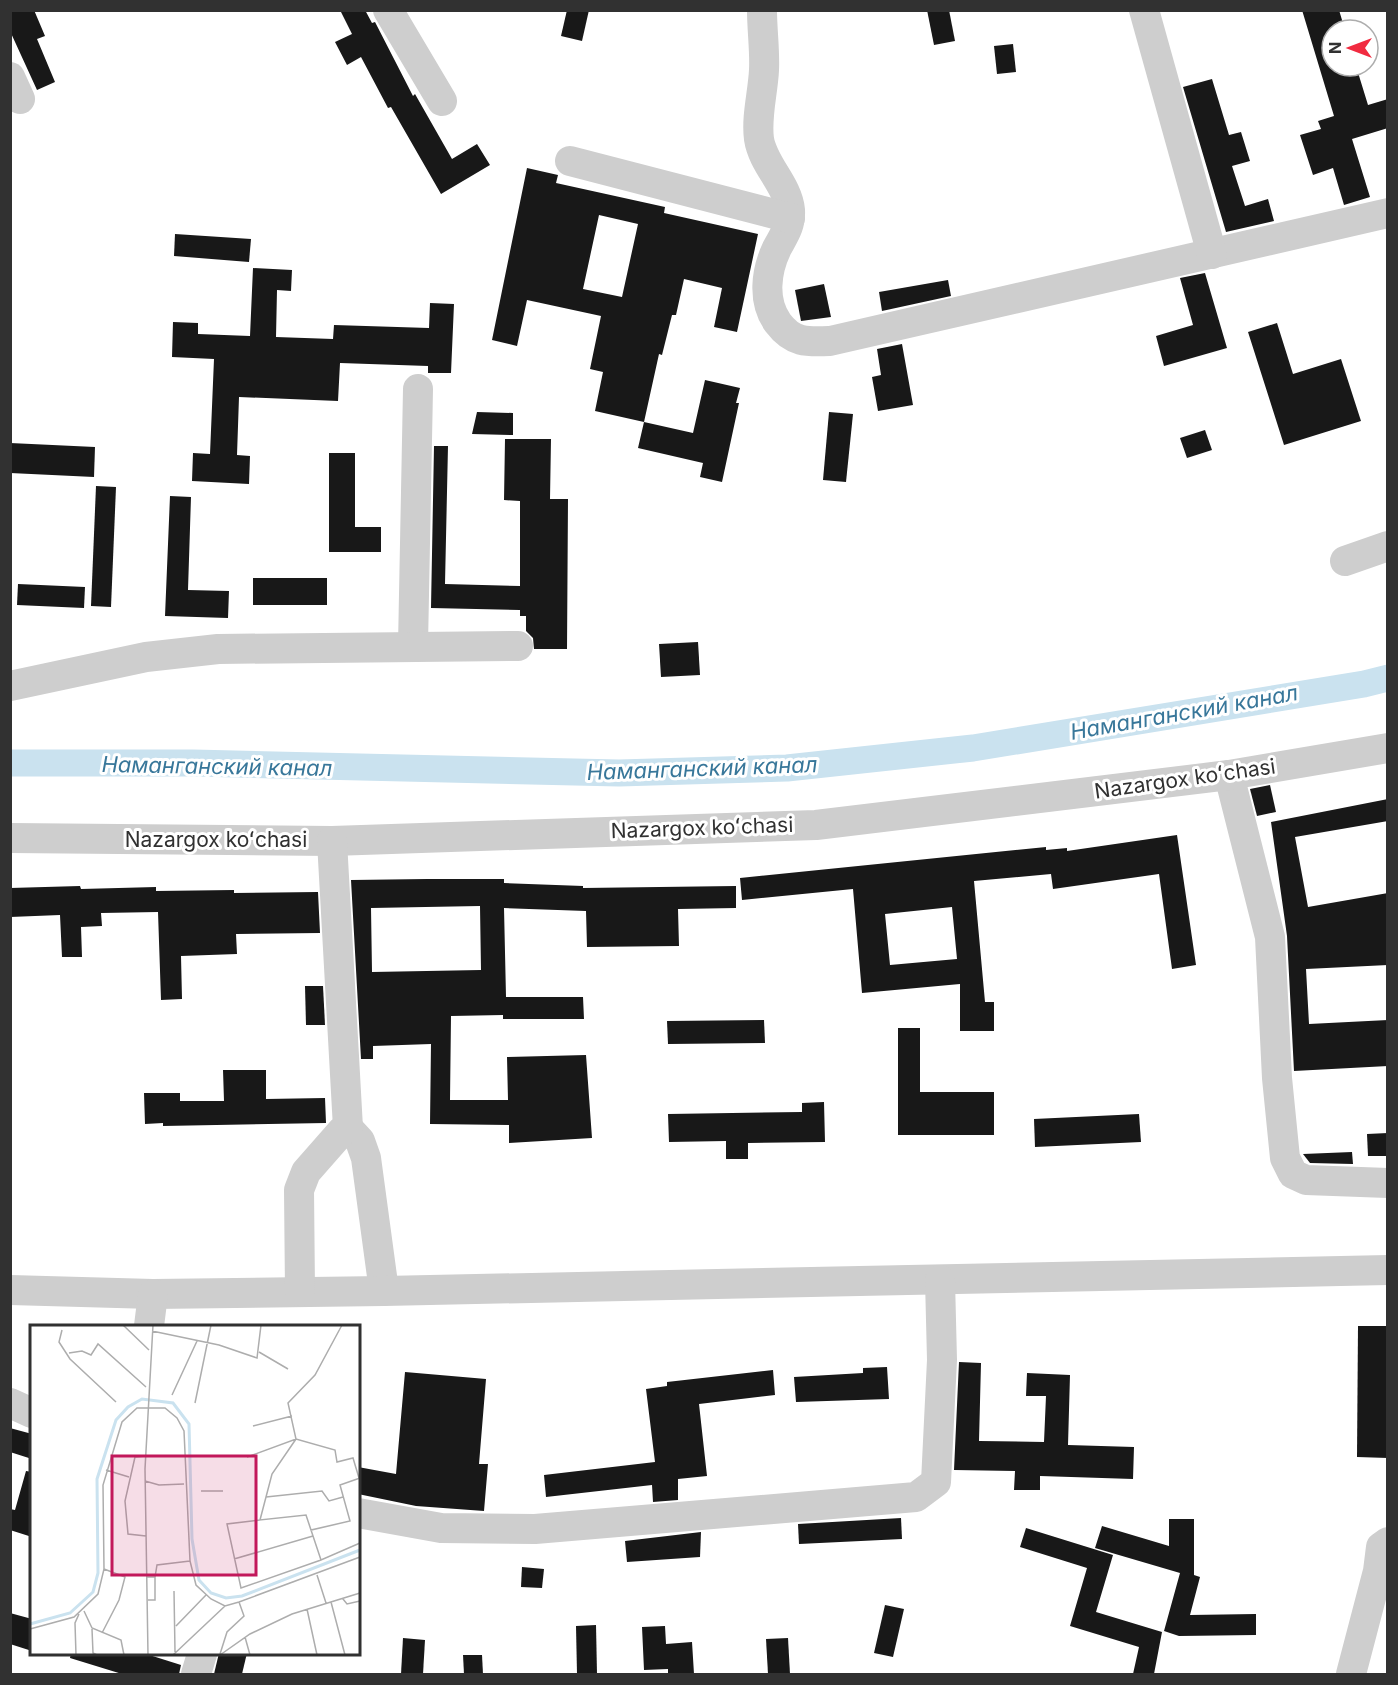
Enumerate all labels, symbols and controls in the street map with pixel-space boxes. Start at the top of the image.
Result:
north arrow [1320,18,1380,78]
text: N [1325,42,1345,54]
water label: Наманганский канал [1068,679,1300,745]
water label: Наманганский канал [101,751,333,781]
water label: Наманганский канал [586,751,818,785]
street label: Nazargox koʻchasi [1093,753,1277,804]
street label: Nazargox koʻchasi [610,812,794,843]
street label: Nazargox koʻchasi [125,827,307,852]
inset map [30,1325,360,1655]

